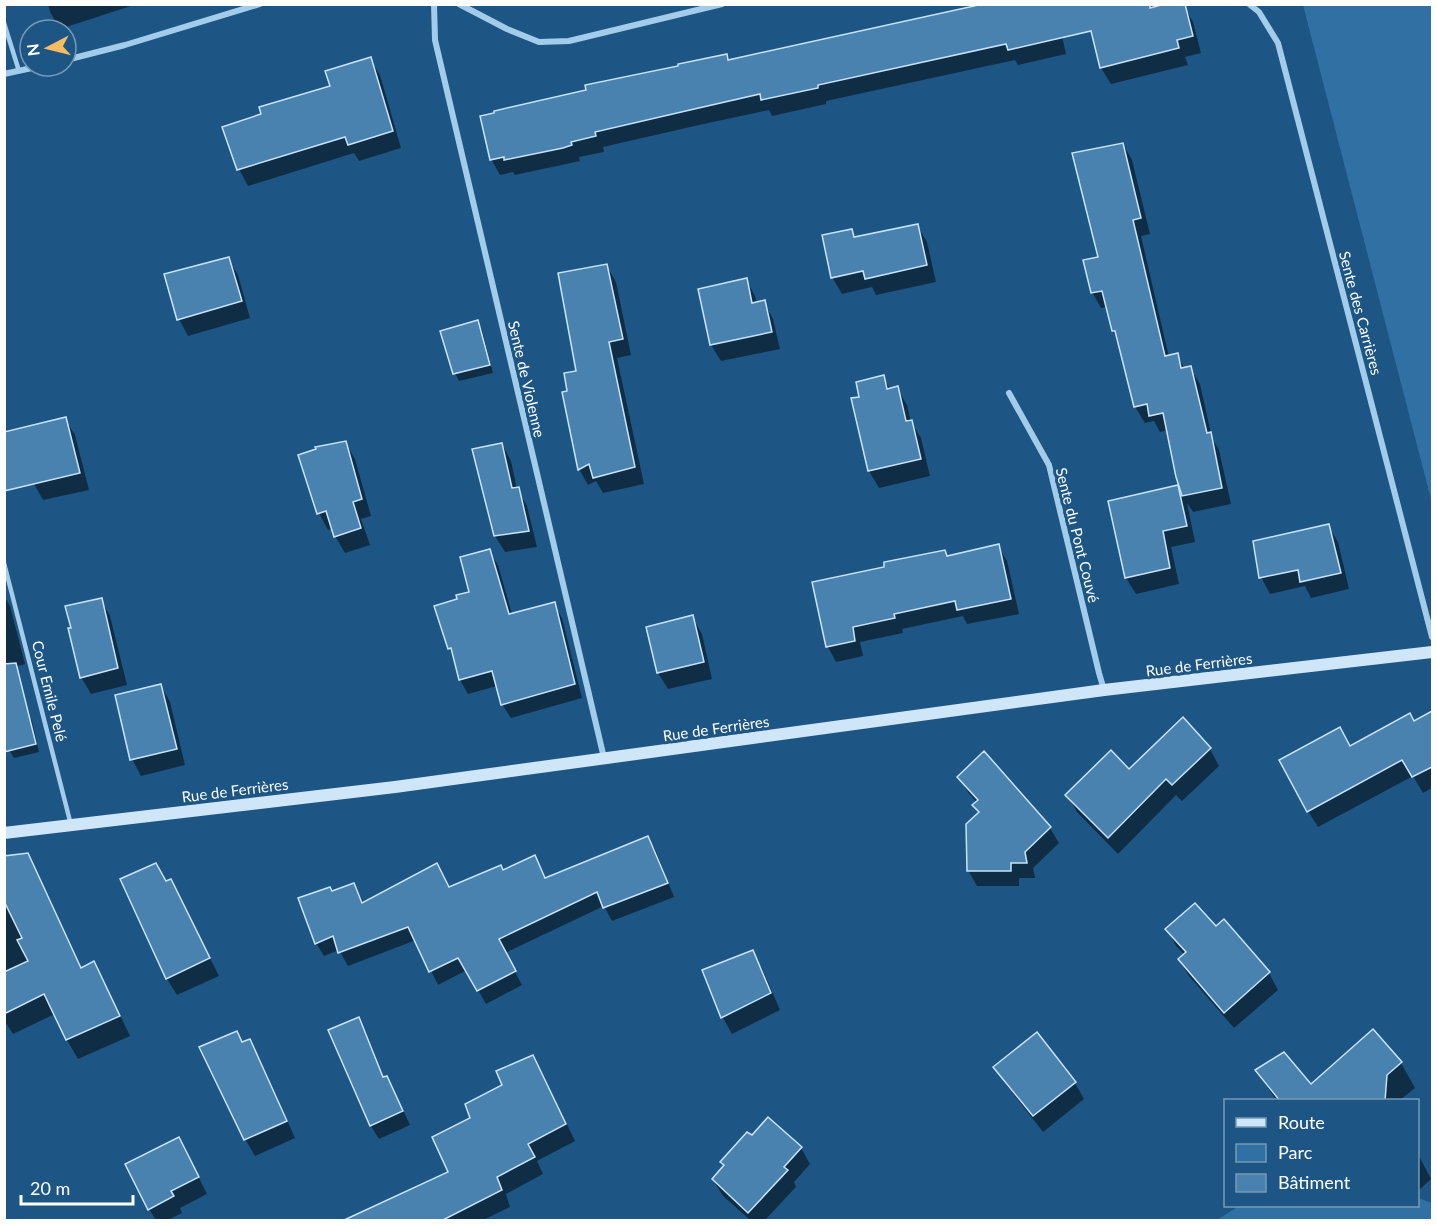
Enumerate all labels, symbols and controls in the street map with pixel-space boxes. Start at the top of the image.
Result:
north arrow [18,18,78,78]
text: N [22,43,43,57]
street label: Sente des Carrières [1336,249,1386,377]
street label: Sente de Violenne [505,319,549,439]
street label: Sente du Pont Couvé [1052,466,1104,605]
street label: Cour Emile Pelé [29,639,71,743]
street label: Rue de Ferrières [1145,649,1253,679]
street label: Rue de Ferrières [662,712,770,744]
street label: Rue de Ferrières [181,775,289,805]
legend [1224,1099,1419,1207]
text: Route [1278,1111,1325,1133]
text: Parc [1278,1141,1313,1163]
scale bar [21,1168,134,1206]
text: Bâtiment [1278,1171,1351,1193]
text: 20 m [30,1177,70,1199]

